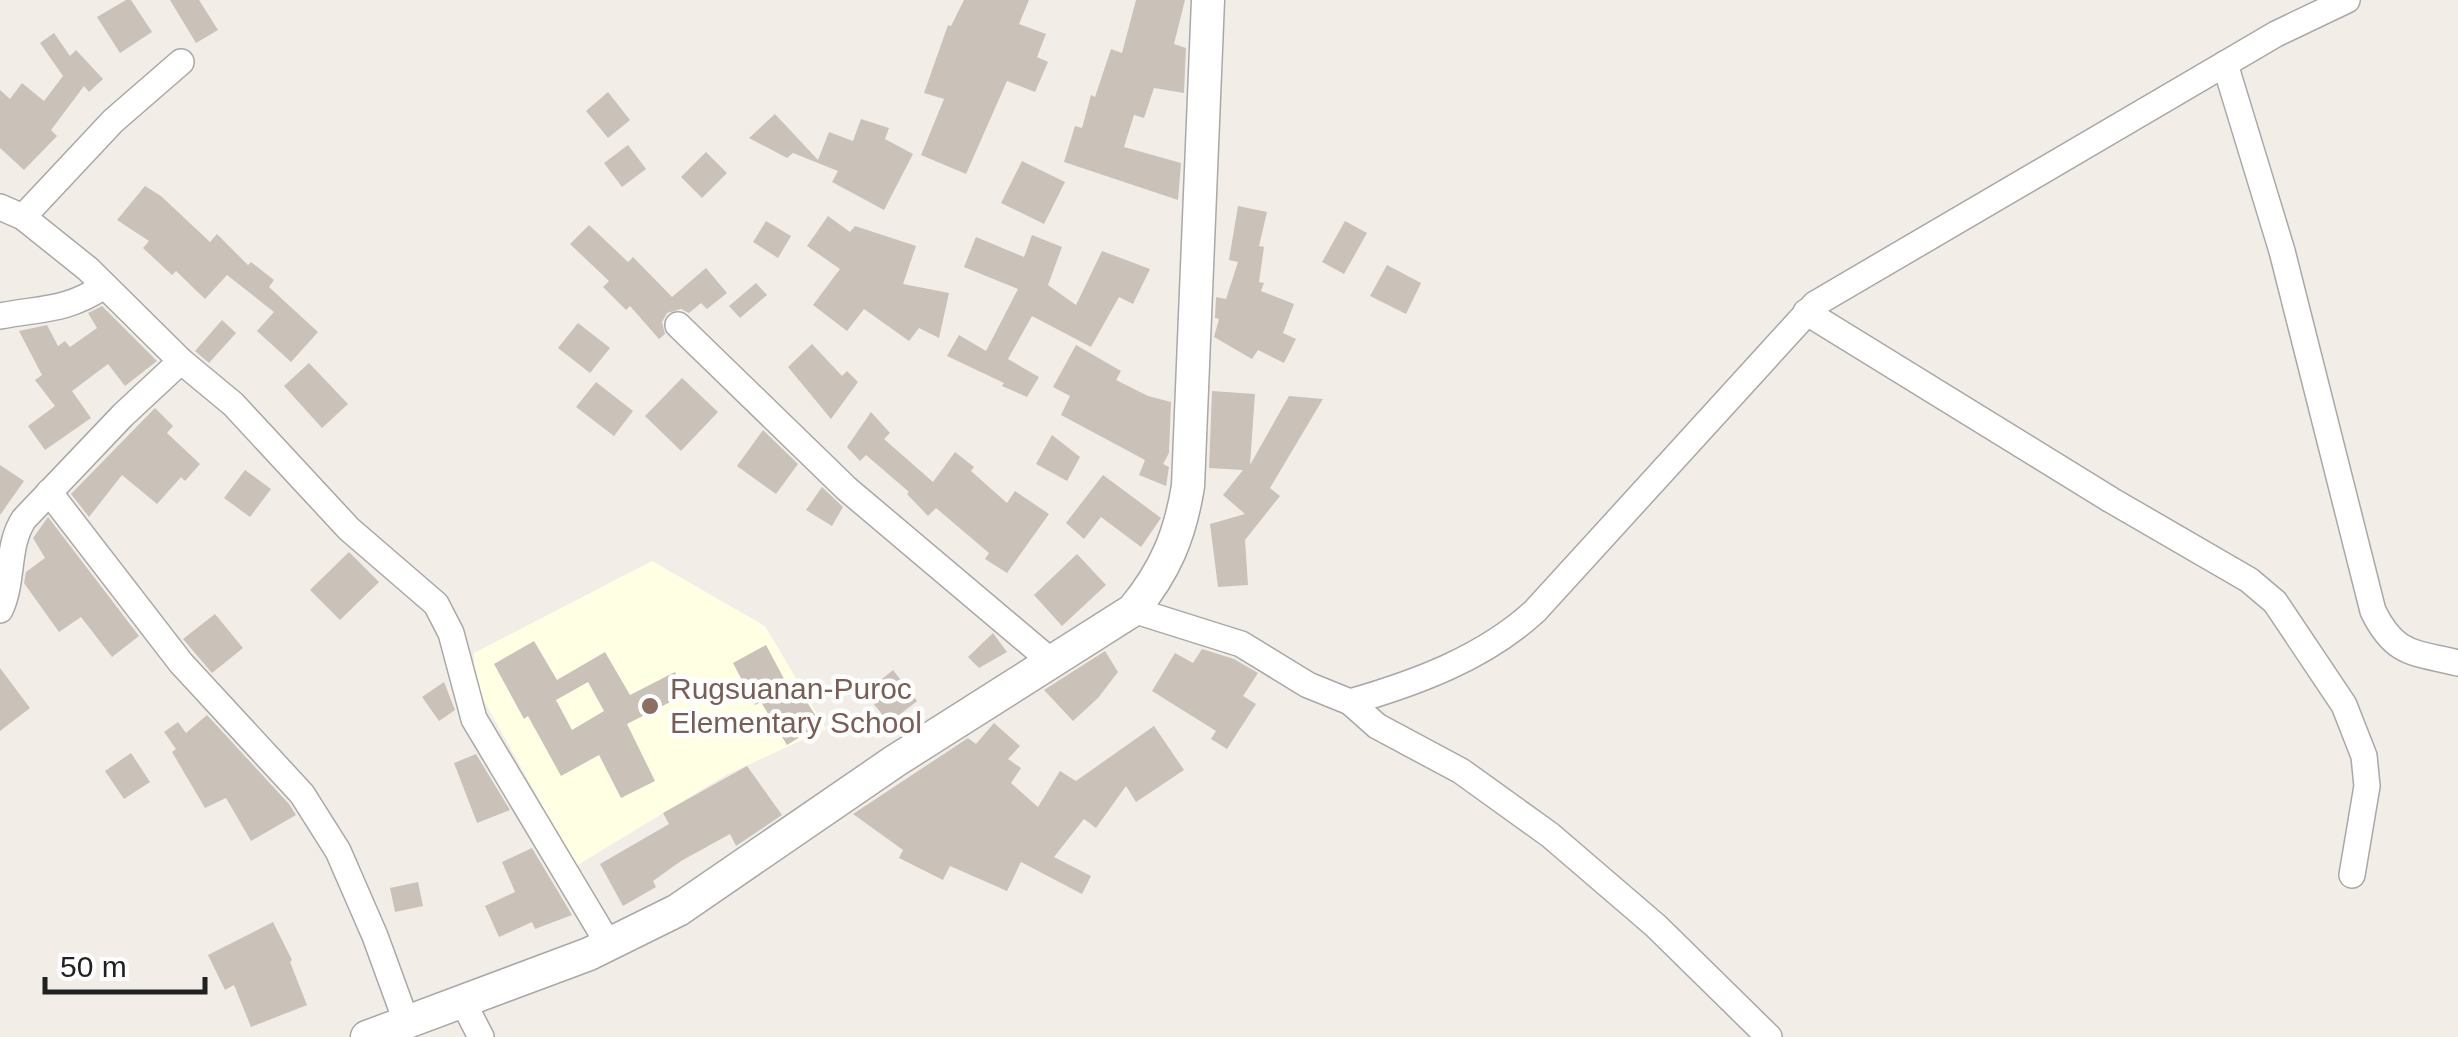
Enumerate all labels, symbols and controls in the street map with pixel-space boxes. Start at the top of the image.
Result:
place label: Rugsuanan-Puroc Elementary School [670,672,922,739]
marker: Rugsuanan-Puroc Elementary School [639,695,661,717]
scale bar [45,932,205,994]
text: 50 m [60,950,127,983]

